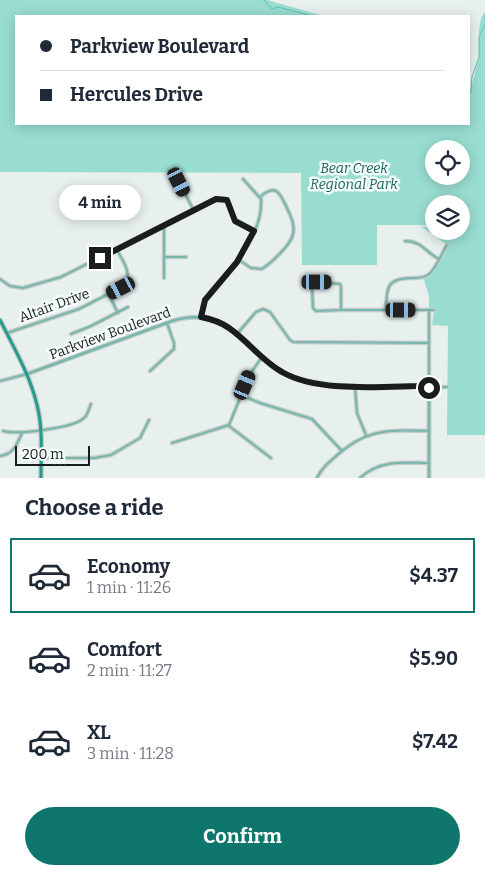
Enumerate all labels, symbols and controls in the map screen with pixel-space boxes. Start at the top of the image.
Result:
text: Parkview Boulevard [70,35,249,58]
text: Hercules Drive [70,83,203,106]
map controls [425,140,470,240]
button: locate [425,140,470,185]
park label: Bear Creek Regional Park [310,160,398,193]
car [165,165,192,199]
callout: 4 min [59,186,141,220]
text: 4 min [78,193,122,212]
button: layers [425,195,470,240]
route end [89,247,111,269]
car [104,275,137,301]
car [302,275,332,290]
street label: Altair Drive [16,285,92,326]
car [386,303,416,318]
street label: Parkview Boulevard [47,304,173,363]
car [232,368,257,402]
route start [418,377,440,399]
scale bar [15,442,90,466]
text: 200 m [22,446,64,463]
text: Choose a ride [25,494,164,521]
icon: car [27,553,72,598]
text: Economy [87,555,170,578]
text: $4.37 [409,564,458,587]
text: 1 min · 11:26 [87,578,171,597]
icon: car [27,636,72,681]
text: Comfort [87,638,162,661]
text: $5.90 [409,647,458,670]
text: 2 min · 11:27 [87,661,172,680]
icon: car [27,719,72,764]
text: XL [87,721,111,744]
text: $7.42 [412,730,458,753]
text: 3 min · 11:28 [87,744,174,763]
button: Confirm [25,807,460,865]

